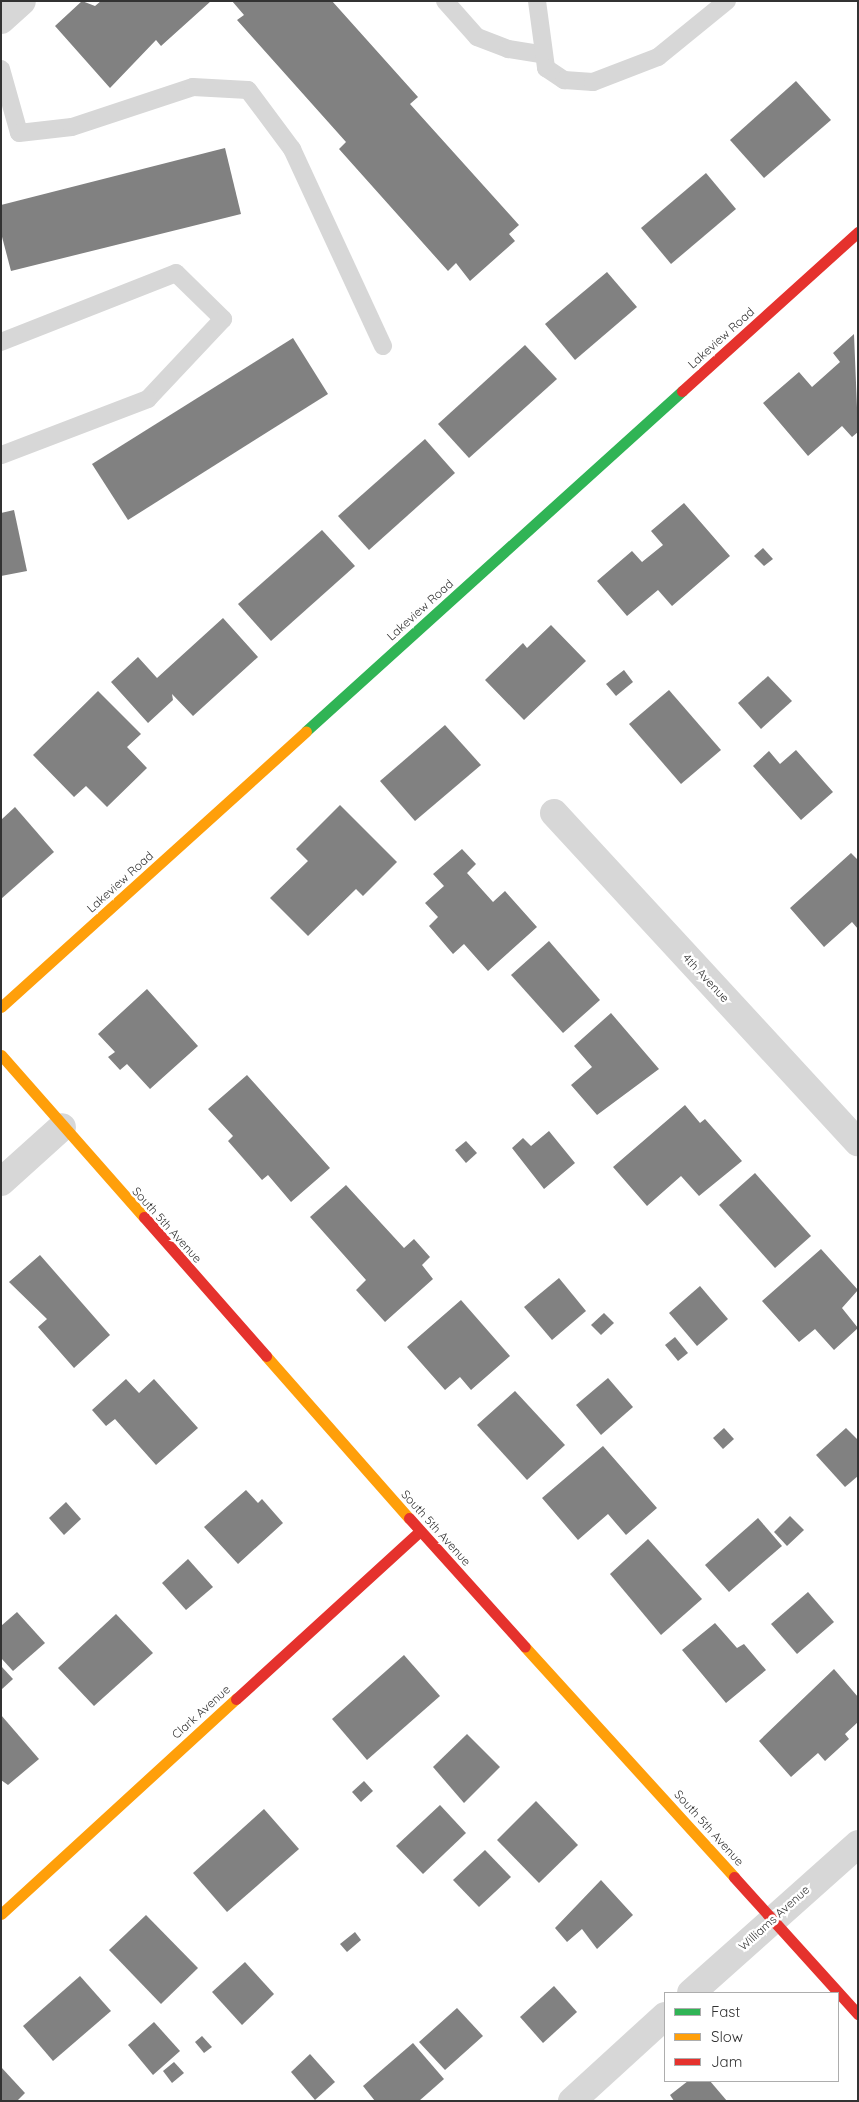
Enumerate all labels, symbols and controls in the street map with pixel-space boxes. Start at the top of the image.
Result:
street label: Lakeview Road [685,304,757,372]
street label: Lakeview Road [384,576,456,644]
street label: Lakeview Road [84,848,156,916]
street label: 4th Avenue [680,951,732,1005]
street label: South 5th Avenue [129,1184,205,1266]
street label: South 5th Avenue [398,1487,474,1569]
street label: Clark Avenue [169,1682,233,1742]
street label: South 5th Avenue [671,1787,747,1869]
street label: Williams Avenue [736,1882,812,1954]
legend [664,1992,839,2082]
text: Fast [711,2002,740,2021]
text: Slow [711,2027,743,2046]
text: Jam [711,2052,742,2071]

